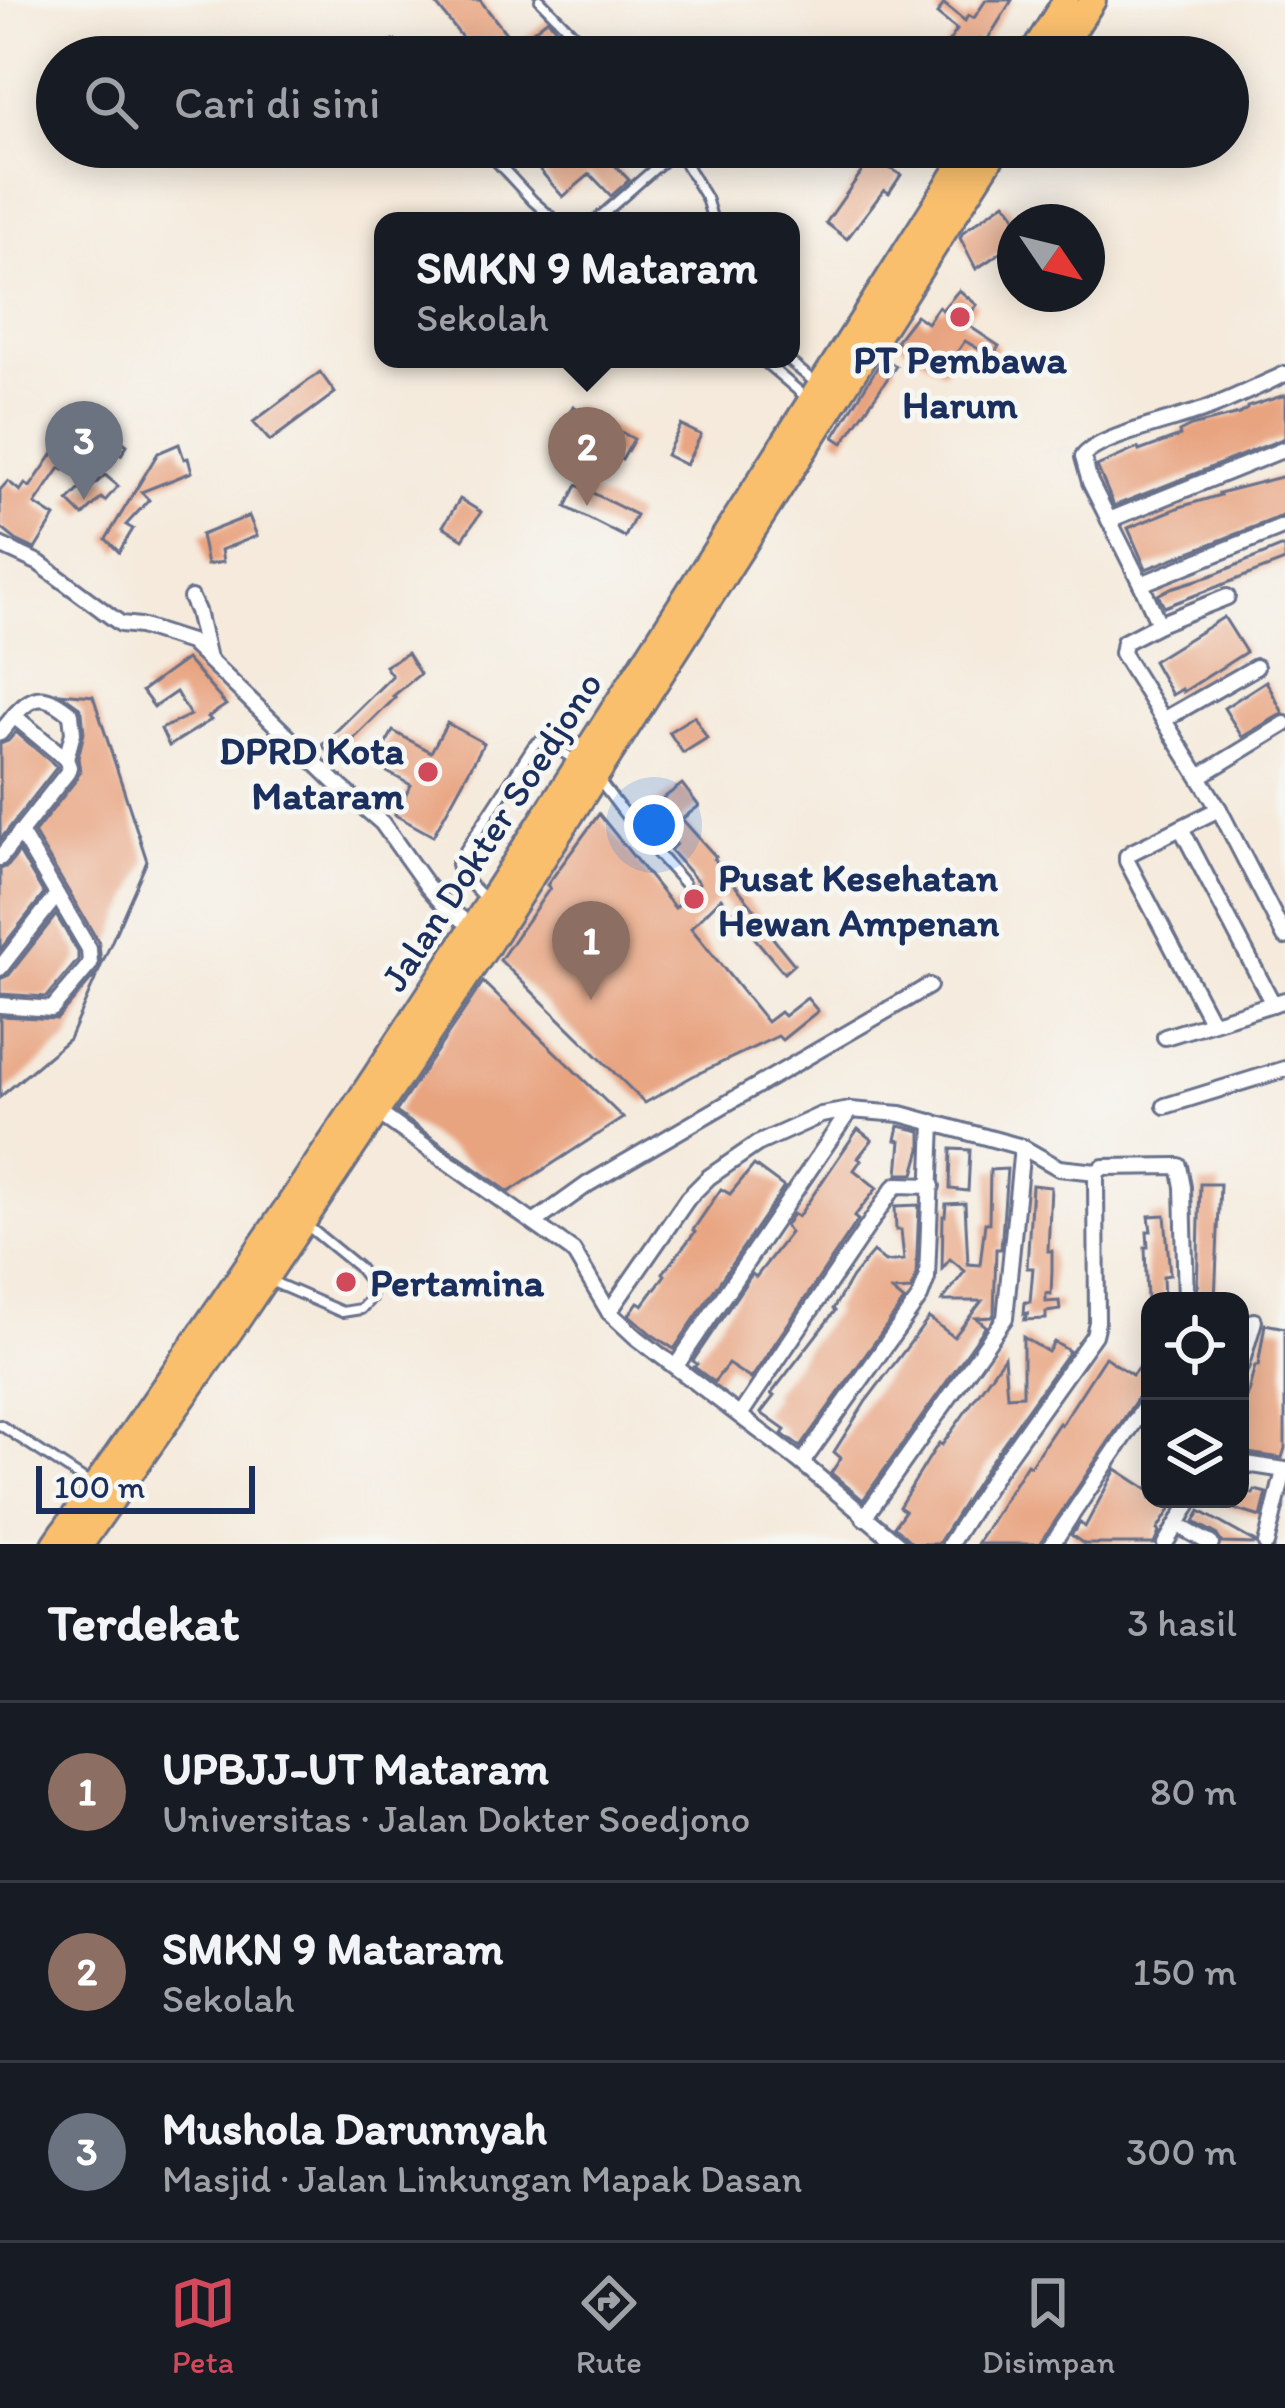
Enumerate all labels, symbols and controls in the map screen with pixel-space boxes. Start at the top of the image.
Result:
search box [36,36,1249,168]
icon: search [78,69,144,135]
text: Cari di sini [174,75,380,129]
north arrow [997,204,1105,312]
popup [374,212,800,368]
text: SMKN 9 Mataram [416,240,758,294]
text: Sekolah [416,294,549,341]
marker: PT Pembawa Harum [947,304,973,330]
place label: PT Pembawa Harum [853,336,1067,428]
pin: 3 [45,401,123,500]
pin: 2 [548,407,626,506]
street label: Jalan Dokter Soedjono [370,662,612,1000]
place label: DPRD Kota Mataram [219,727,404,819]
marker: DPRD Kota Mataram [415,759,441,785]
your location [624,795,684,855]
place label: Pusat Kesehatan Hewan Ampenan [718,854,999,946]
marker: Pusat Kesehatan Hewan Ampenan [681,886,707,912]
pin: 1 [552,901,630,1000]
place label: Pertamina [370,1259,545,1306]
marker: Pertamina [333,1269,359,1295]
map controls [1141,1292,1249,1508]
button: locate [1141,1292,1249,1400]
button: layers [1141,1400,1249,1508]
scale bar [36,1460,255,1513]
text: 100 m [54,1467,145,1506]
text: Terdekat [48,1592,240,1653]
text: 3 hasil [1127,1599,1237,1646]
text: UPBJJ-UT Mataram [162,1741,549,1795]
text: 1 [78,1768,96,1815]
text: 80 m [1150,1768,1237,1815]
text: Universitas · Jalan Dokter Soedjono [162,1795,750,1842]
text: SMKN 9 Mataram [162,1921,503,1975]
text: 2 [77,1948,97,1995]
text: 150 m [1133,1948,1237,1995]
text: Sekolah [162,1975,295,2022]
text: Mushola Darunnyah [162,2101,547,2155]
text: 3 [76,2128,98,2175]
text: 300 m [1126,2128,1237,2175]
text: Masjid · Jalan Linkungan Mapak Dasan [162,2155,802,2202]
tab: Peta [170,2270,236,2381]
tab: Rute [576,2270,642,2381]
tab: Disimpan [982,2270,1115,2381]

